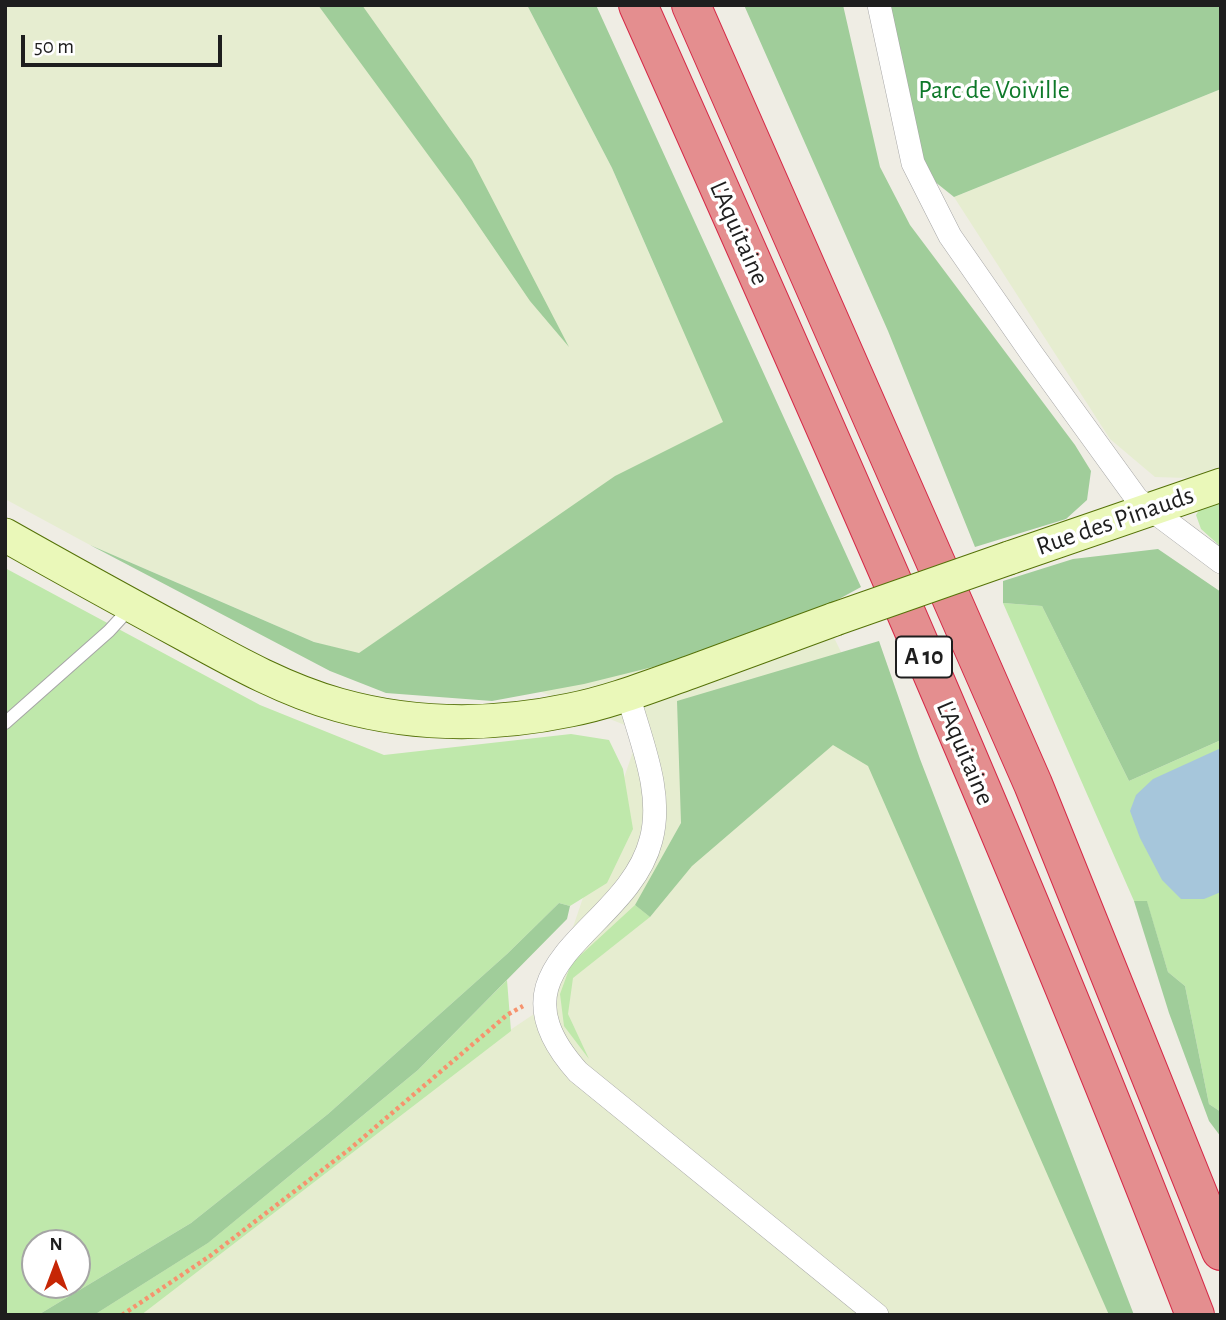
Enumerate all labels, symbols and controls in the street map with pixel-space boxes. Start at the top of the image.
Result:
scale bar [24,21,226,65]
text: 50 m [34,36,74,57]
park label: Parc de Voiville [918,74,1070,106]
street label: L'Aquitaine [702,176,776,290]
street label: Rue des Pinauds [1032,479,1198,563]
road number: A 10 [896,636,952,678]
street label: L'Aquitaine [929,696,1001,810]
north arrow [21,1229,91,1299]
text: N [49,1235,63,1254]

